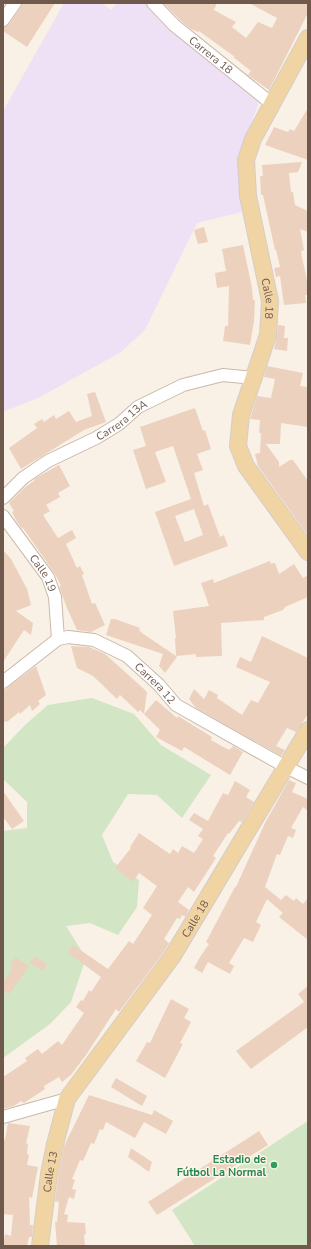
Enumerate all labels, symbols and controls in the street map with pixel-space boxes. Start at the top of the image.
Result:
street label: Carrera 18 [186,33,236,78]
street label: Calle 18 [257,277,277,320]
street label: Carrera 13A [93,397,150,444]
street label: Calle 19 [26,551,60,594]
street label: Carrera 12 [131,659,179,707]
street label: Calle 18 [178,897,213,941]
street label: Calle 13 [40,1150,61,1193]
place label: Estadio de Fútbol La Normal [177,1152,266,1180]
marker: Estadio de Fútbol La Normal [269,1160,279,1170]

